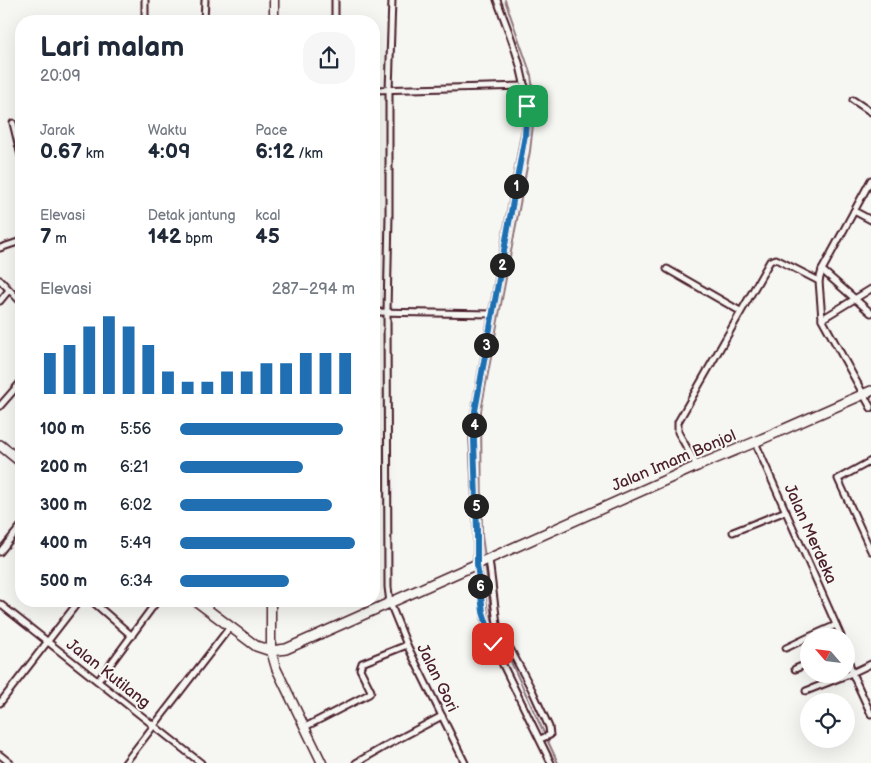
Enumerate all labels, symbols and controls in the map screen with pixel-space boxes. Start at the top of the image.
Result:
text: Lari malam [40,31,184,64]
button: share [303,32,355,84]
text: 20:09 [40,67,81,86]
pin [506,85,548,127]
icon: arrive [513,92,541,120]
text: Jarak [40,122,75,139]
text: Waktu [148,122,187,139]
text: Pace [255,122,287,139]
text: 0.67 [40,139,82,164]
text: 4:09 [148,139,190,164]
text: 6:12 [255,139,295,164]
text: km [82,145,104,162]
text: /km [295,145,323,162]
pin: 1 [504,174,528,198]
text: 1 [514,178,519,195]
text: Elevasi [40,207,85,224]
text: Detak jantung [148,207,236,224]
text: kcal [255,207,280,224]
text: 7 [40,224,52,249]
text: 142 [148,224,181,249]
text: 45 [255,224,280,249]
text: m [52,230,67,247]
text: bpm [181,230,213,247]
pin: 2 [490,252,514,278]
text: 2 [498,257,507,274]
text: Elevasi [40,280,92,299]
text: 287–294 m [272,280,355,299]
pin: 3 [474,332,498,358]
text: 3 [482,337,491,354]
pin: 4 [462,412,486,438]
text: 4 [470,417,479,434]
text: 100 m [40,420,85,439]
text: 5:56 [120,420,151,439]
street label: Jalan Imam Bonjol [609,426,739,496]
text: 200 m [40,458,87,477]
text: 6:21 [120,458,148,477]
street label: Jalan Merdeka [780,481,840,587]
pin: 5 [464,494,488,518]
text: 300 m [40,496,87,515]
text: 6:02 [120,496,152,515]
text: 5 [472,498,481,515]
text: 400 m [40,534,87,553]
text: 5:49 [120,534,151,553]
text: 500 m [40,572,87,591]
text: 6:34 [120,572,153,591]
pin: 6 [468,574,492,598]
text: 6 [476,578,485,595]
pin [472,623,514,665]
north arrow [800,628,855,682]
map controls [800,628,855,748]
icon: check [479,630,507,658]
street label: Jalan Kutilang [62,635,154,713]
street label: Jalan Gori [412,641,462,715]
button: locate [800,693,855,748]

